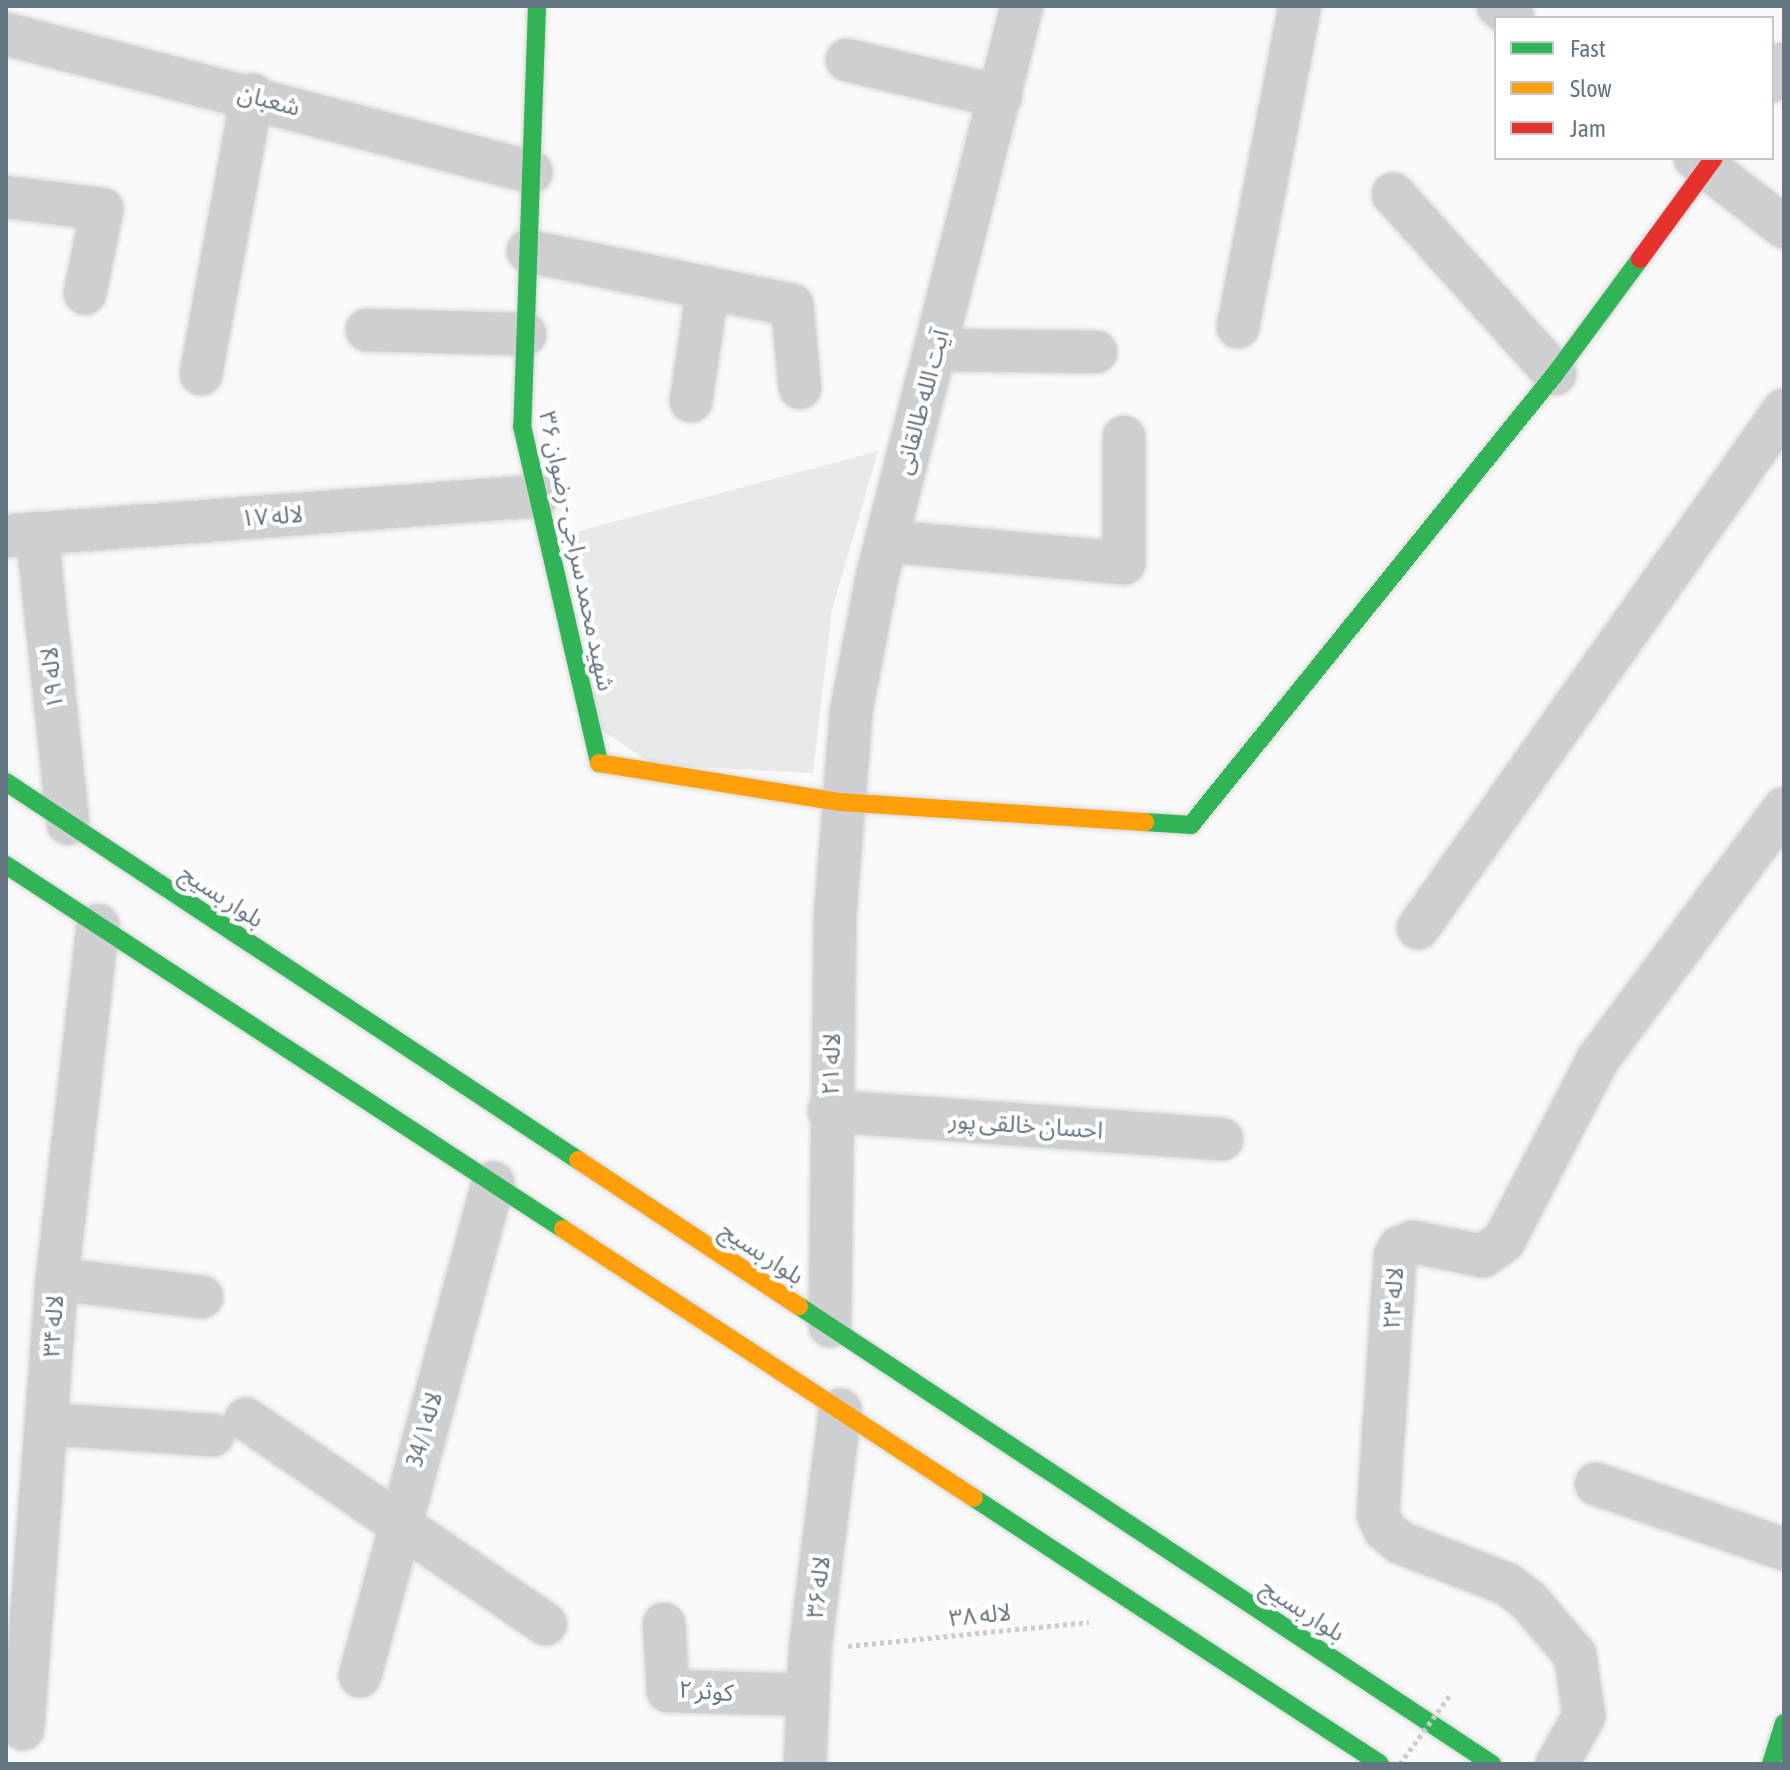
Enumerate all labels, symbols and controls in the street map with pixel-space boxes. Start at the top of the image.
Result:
legend [1494,16,1774,160]
text: Fast [1570,35,1606,62]
text: Slow [1570,75,1612,102]
street label: شعبان [235,78,303,122]
text: Jam [1570,115,1606,142]
street label: آیت الله طالقانی [889,326,955,478]
street label: شهید محمد سراجی - رضوان ۳۶ [533,408,621,694]
street label: لاله ۱۷ [240,499,304,533]
street label: لاله ۱۹ [34,645,70,711]
street label: بلوار بسیج [175,858,269,934]
street label: لاله ۲۱ [816,1032,846,1096]
street label: احسان خالقی پور [948,1105,1104,1145]
street label: بلوار بسیج [715,1215,809,1291]
street label: لاله ۲۳ [1376,1266,1410,1330]
street label: لاله ۳۴ [36,1294,70,1358]
street label: لاله34/۱ [400,1388,448,1470]
street label: لاله ۳۶ [800,1554,836,1620]
street label: بلوار بسیج [1256,1572,1350,1648]
street label: لاله ۳۸ [947,1597,1013,1633]
street label: کوثر ۲ [678,1675,734,1707]

